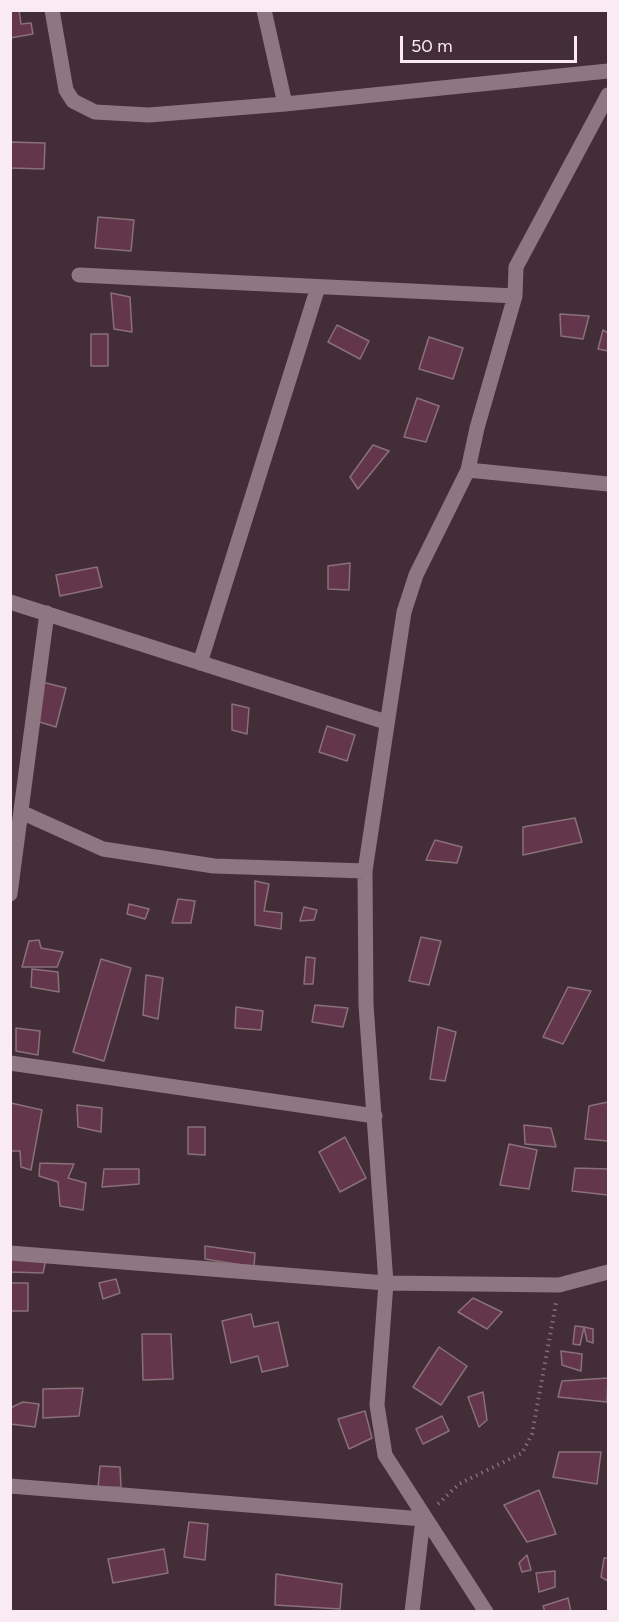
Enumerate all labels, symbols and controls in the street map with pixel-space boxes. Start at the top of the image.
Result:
scale bar [403,24,580,62]
text: 50 m [411,35,453,57]

